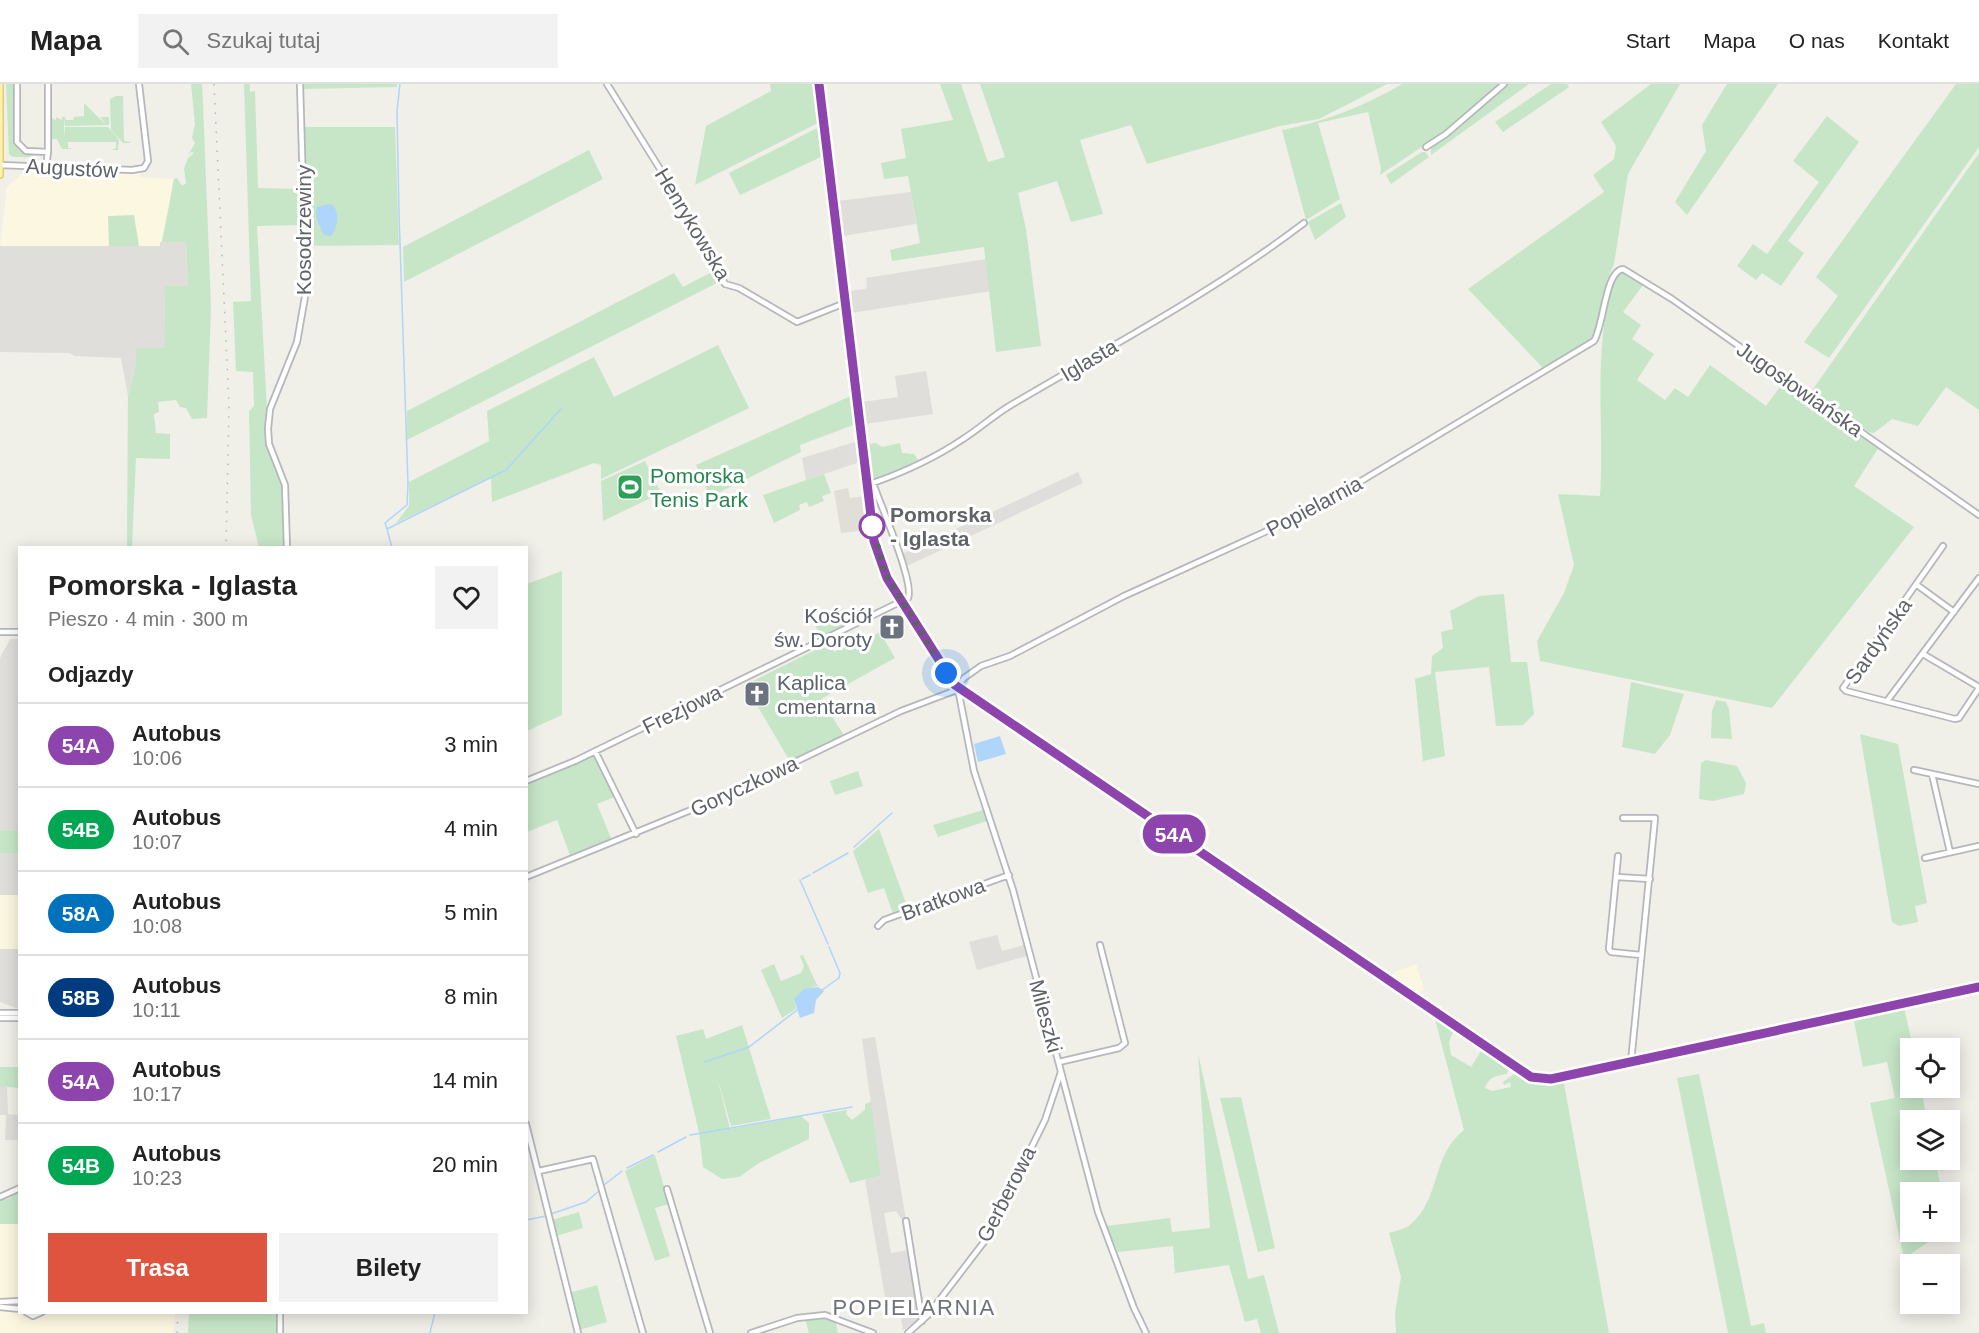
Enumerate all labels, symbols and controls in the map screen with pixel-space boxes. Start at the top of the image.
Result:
search box [138,14,558,68]
text: Mapa [30,25,102,56]
icon: search [159,25,192,58]
text: Szukaj tutaj [207,28,320,53]
text: Start [1626,29,1670,52]
text: Mapa [1703,29,1756,52]
text: O nas [1789,29,1845,52]
text: Kontakt [1878,29,1949,52]
street label: Augustów [25,154,119,182]
street label: Kosodrzewiny [292,164,315,295]
street label: Henrykowska [651,164,735,284]
street label: Iglasta [1057,334,1122,386]
street label: Jugosłowiańska [1733,337,1868,441]
place label: Pomorska Tenis Park [650,464,749,511]
street label: Popielarnia [1262,471,1366,541]
sports icon: Pomorska Tenis Park [615,472,645,502]
place label: Pomorska - Iglasta [890,503,992,550]
marker: Pomorska - Iglasta [859,513,885,539]
button: heart [435,566,498,629]
text: Pomorska - Iglasta [48,570,297,601]
street label: Sardyńska [1840,594,1916,688]
place label: Kościół św. Doroty [774,604,872,651]
text: Pieszo · 4 min · 300 m [48,608,248,630]
church icon: Kościół św. Doroty [877,612,907,642]
your location [931,658,961,688]
text: Odjazdy [48,662,134,687]
place label: Kaplica cmentarna [777,671,877,718]
church icon: Kaplica cmentarna [742,679,772,709]
street label: Frezjowa [639,680,726,738]
text: Autobus [132,721,221,746]
text: 3 min [444,732,498,757]
text: 54A [62,734,100,757]
text: 10:06 [132,747,182,769]
street label: Goryczkowa [687,751,802,821]
text: Autobus [132,805,221,830]
line badge: 54A [1140,814,1208,854]
text: 4 min [444,816,498,841]
text: 54B [62,818,100,841]
text: 54A [1155,823,1193,846]
text: 10:07 [132,831,182,853]
street label: Bratkowa [898,873,988,925]
text: Autobus [132,889,221,914]
text: 5 min [444,900,498,925]
text: 58A [62,902,100,925]
text: 10:08 [132,915,182,937]
text: Autobus [132,973,221,998]
street label: Mileszki [1025,977,1067,1055]
text: 8 min [444,984,498,1009]
text: 58B [62,986,100,1009]
text: 10:11 [132,999,181,1021]
map controls [1900,1038,1960,1314]
button: locate [1900,1038,1960,1098]
text: Autobus [132,1057,221,1082]
text: 14 min [432,1068,498,1093]
text: 54A [62,1070,100,1093]
text: 10:17 [132,1083,182,1105]
button: layers [1900,1110,1960,1170]
text: Autobus [132,1141,221,1166]
street label: Gerberowa [972,1142,1040,1246]
text: 20 min [432,1152,498,1177]
text: 54B [62,1154,100,1177]
text: 10:23 [132,1167,182,1189]
button: + [1900,1182,1960,1242]
button: Trasa [48,1233,267,1302]
button: Bilety [279,1233,498,1302]
button: − [1900,1254,1960,1314]
district label: POPIELARNIA [832,1295,996,1320]

